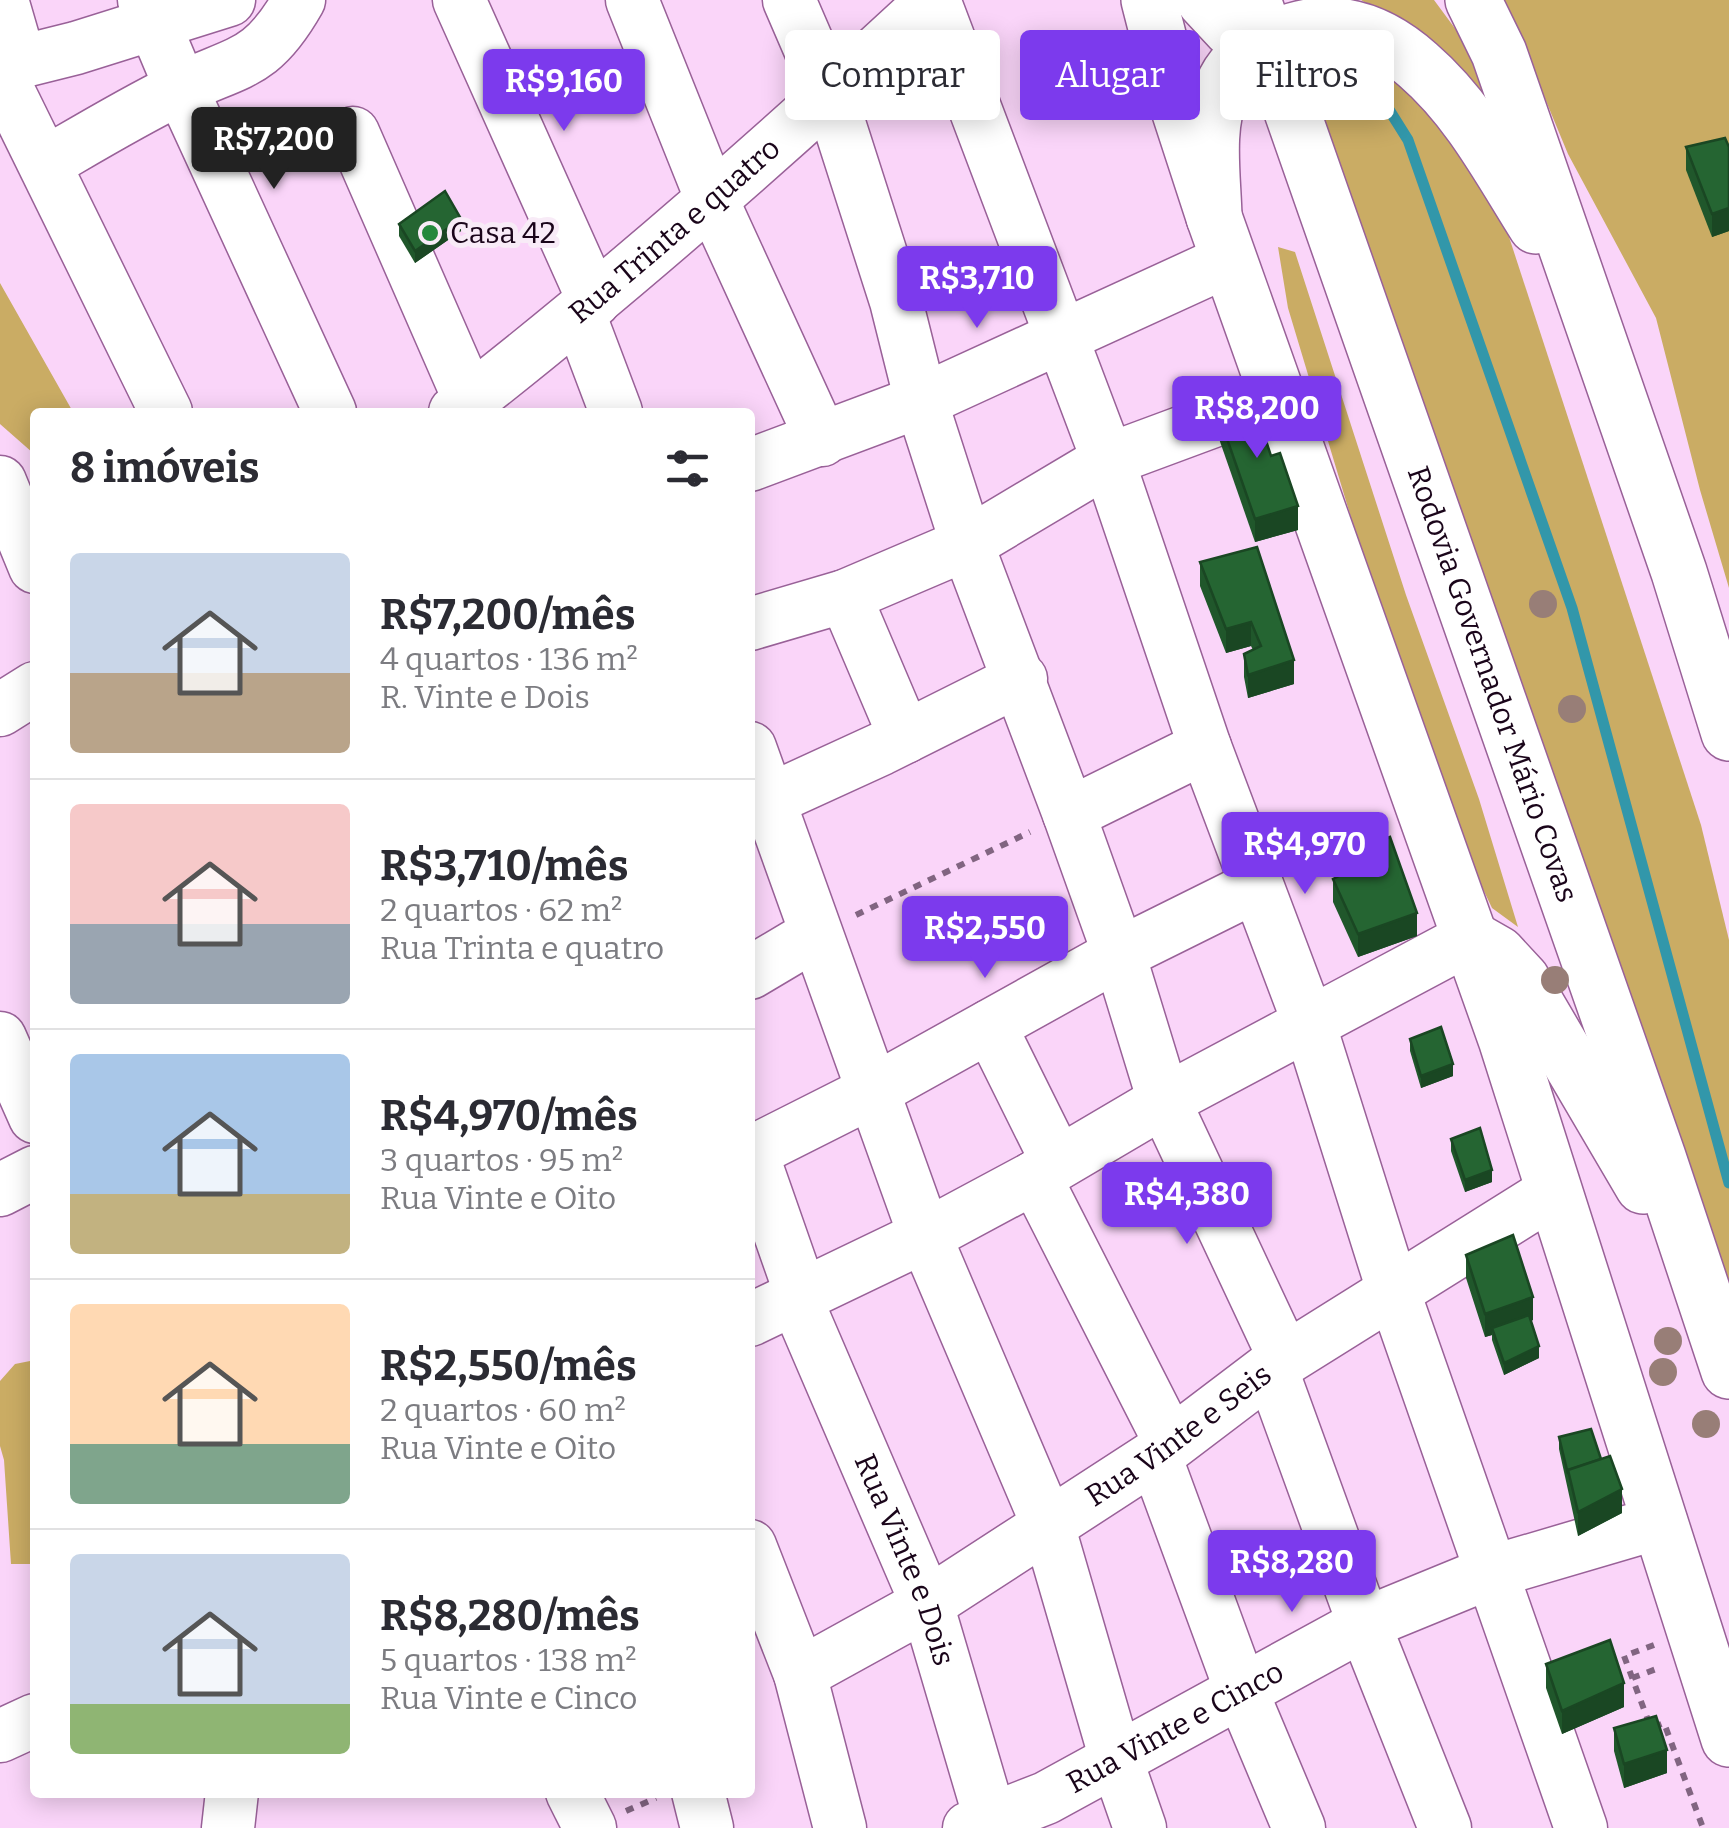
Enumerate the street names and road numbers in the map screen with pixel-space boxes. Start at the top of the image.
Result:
street label: Rua Trinta e quatro [562,130,788,331]
street label: Rodovia Governador Mário Covas [1400,462,1585,907]
street label: Rua Vinte e Seis [1079,1356,1278,1514]
street label: Rua Vinte e Dois [847,1448,962,1670]
street label: Rua Vinte e Cinco [1061,1654,1290,1801]

